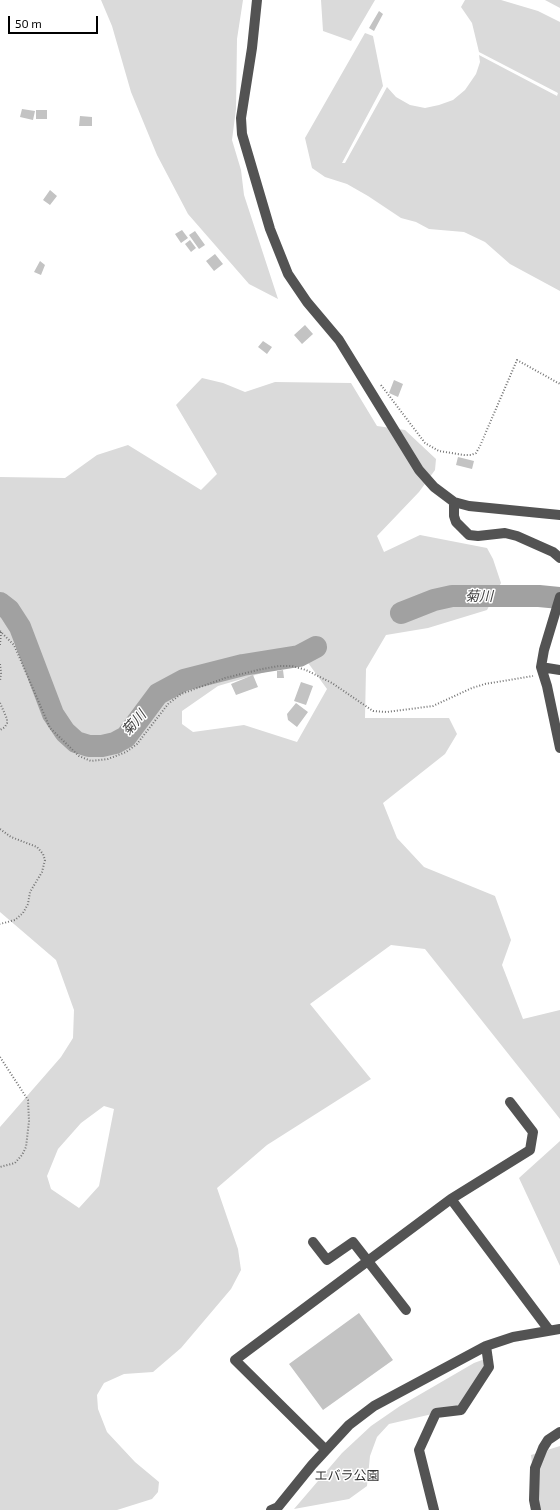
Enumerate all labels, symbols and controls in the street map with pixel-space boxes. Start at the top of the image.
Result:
scale bar [10,8,100,34]
text: 50 m [15,16,42,30]
water label: 菊川 [465,588,493,604]
water label: 菊川 [118,707,150,739]
park label: エバラ公園 [315,1468,379,1484]

